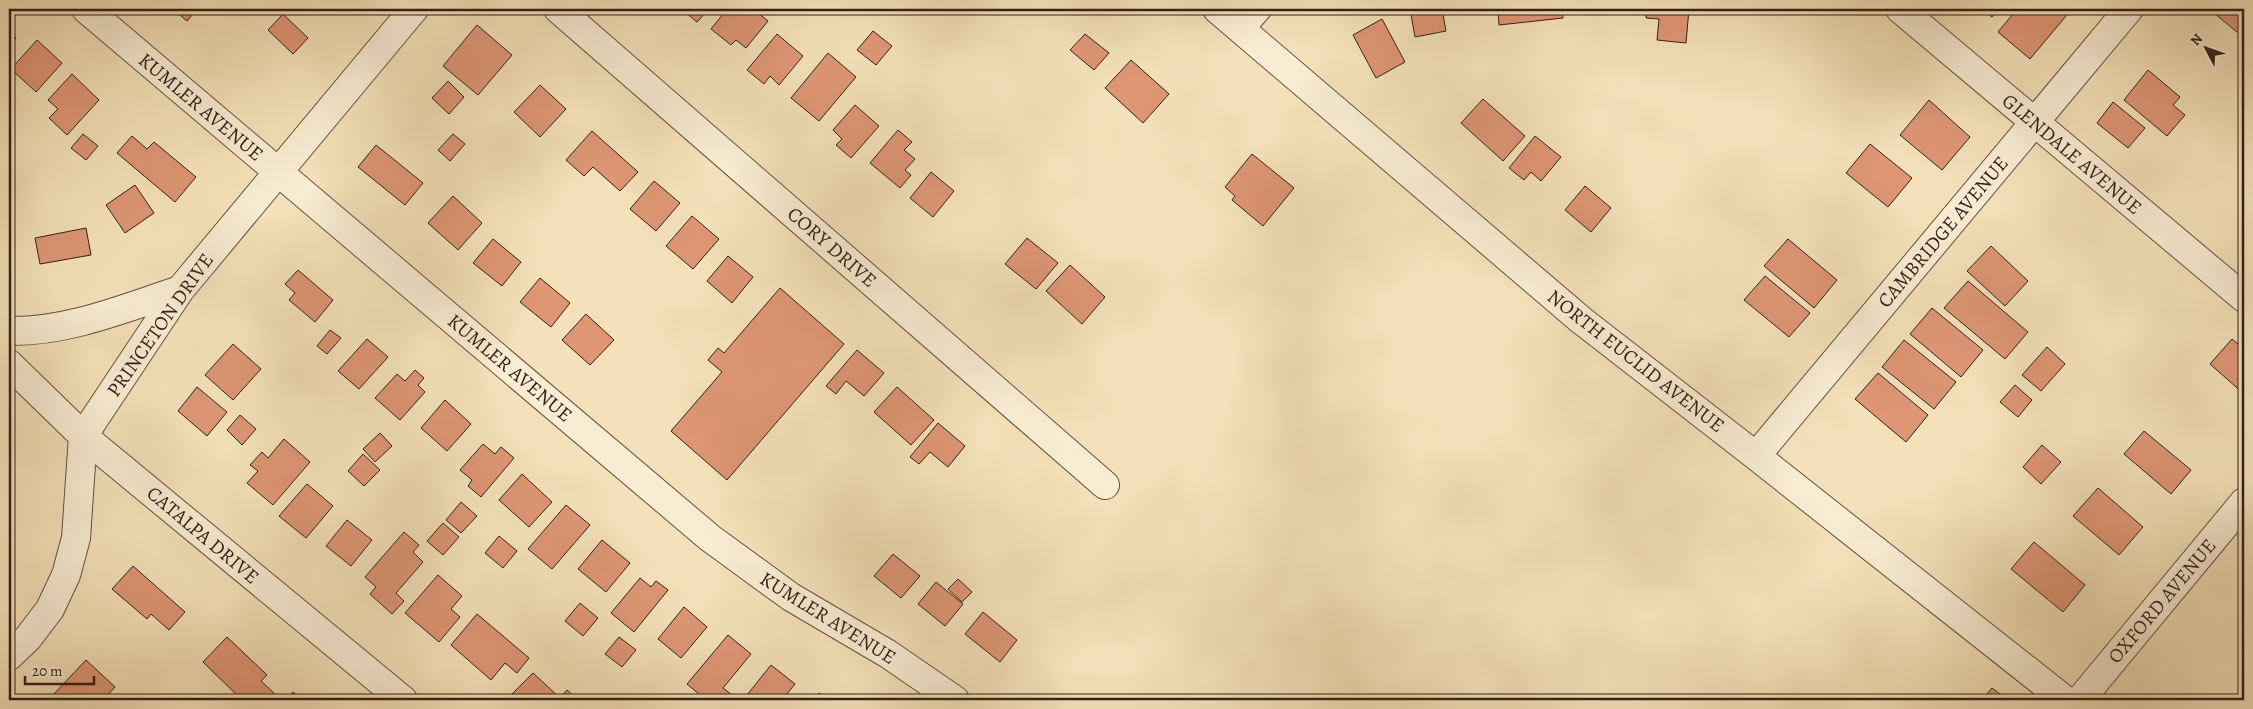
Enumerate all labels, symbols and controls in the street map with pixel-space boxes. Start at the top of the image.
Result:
north arrow [2180,22,2230,72]
text: N [2186,30,2207,50]
street label: KUMLER AVENUE [133,47,269,167]
street label: GLENDALE AVENUE [1996,87,2148,221]
street label: CAMBRIDGE AVENUE [1871,150,2015,314]
street label: CORY DRIVE [781,201,883,293]
street label: PRINCETON DRIVE [100,248,220,402]
street label: NORTH EUCLID AVENUE [1542,283,1730,439]
street label: KUMLER AVENUE [442,308,578,428]
street label: CATALPA DRIVE [141,480,265,590]
street label: OXFORD AVENUE [2102,533,2222,669]
street label: KUMLER AVENUE [755,565,901,671]
scale bar [25,654,94,686]
text: 20 m [32,661,63,681]

